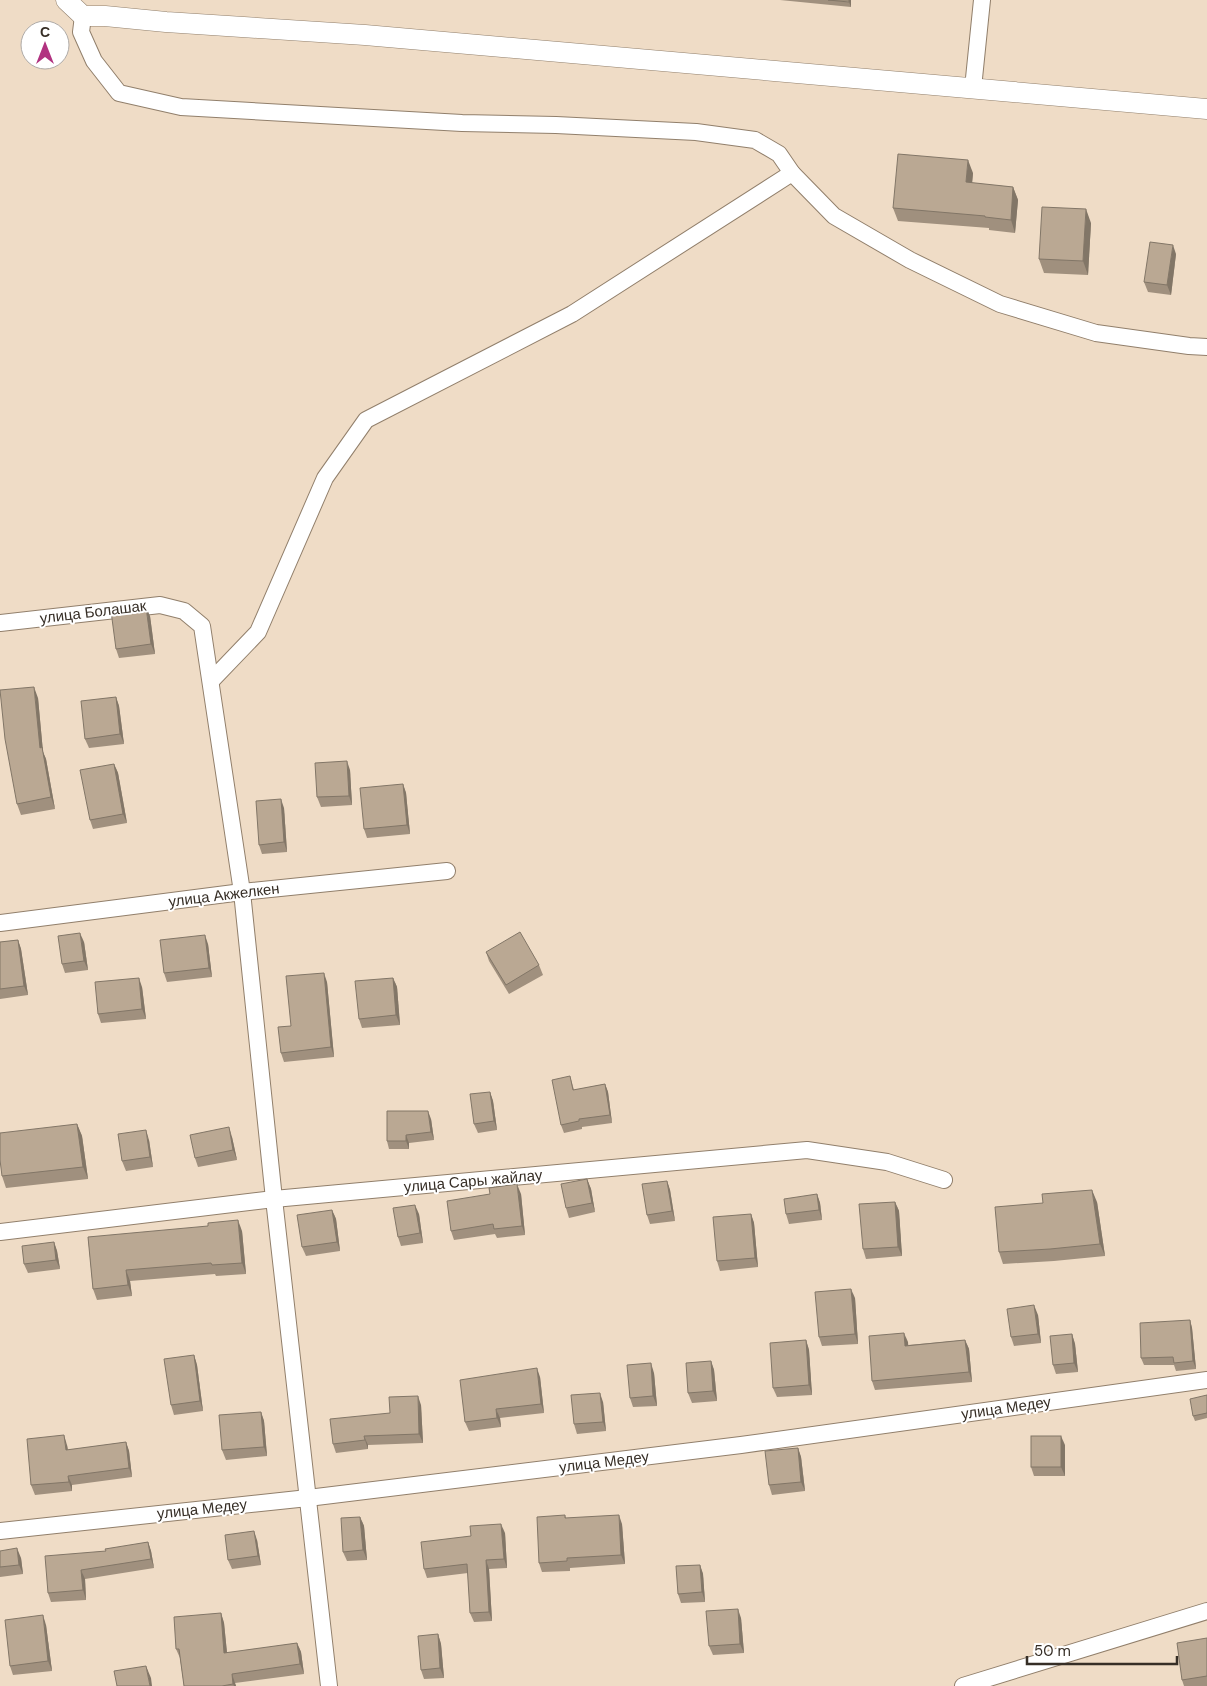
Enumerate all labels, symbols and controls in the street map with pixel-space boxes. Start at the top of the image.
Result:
north arrow [20,20,70,70]
text: С [40,23,50,41]
street label: улица Болашак [39,595,148,628]
street label: улица Акжелкен [167,878,281,912]
street label: улица Сары жайлау [403,1165,544,1197]
street label: улица Медеу [960,1392,1053,1424]
street label: улица Медеу [558,1447,651,1477]
street label: улица Медеу [156,1494,248,1524]
scale bar [1027,1634,1177,1666]
text: 50 m [1034,1641,1071,1661]

